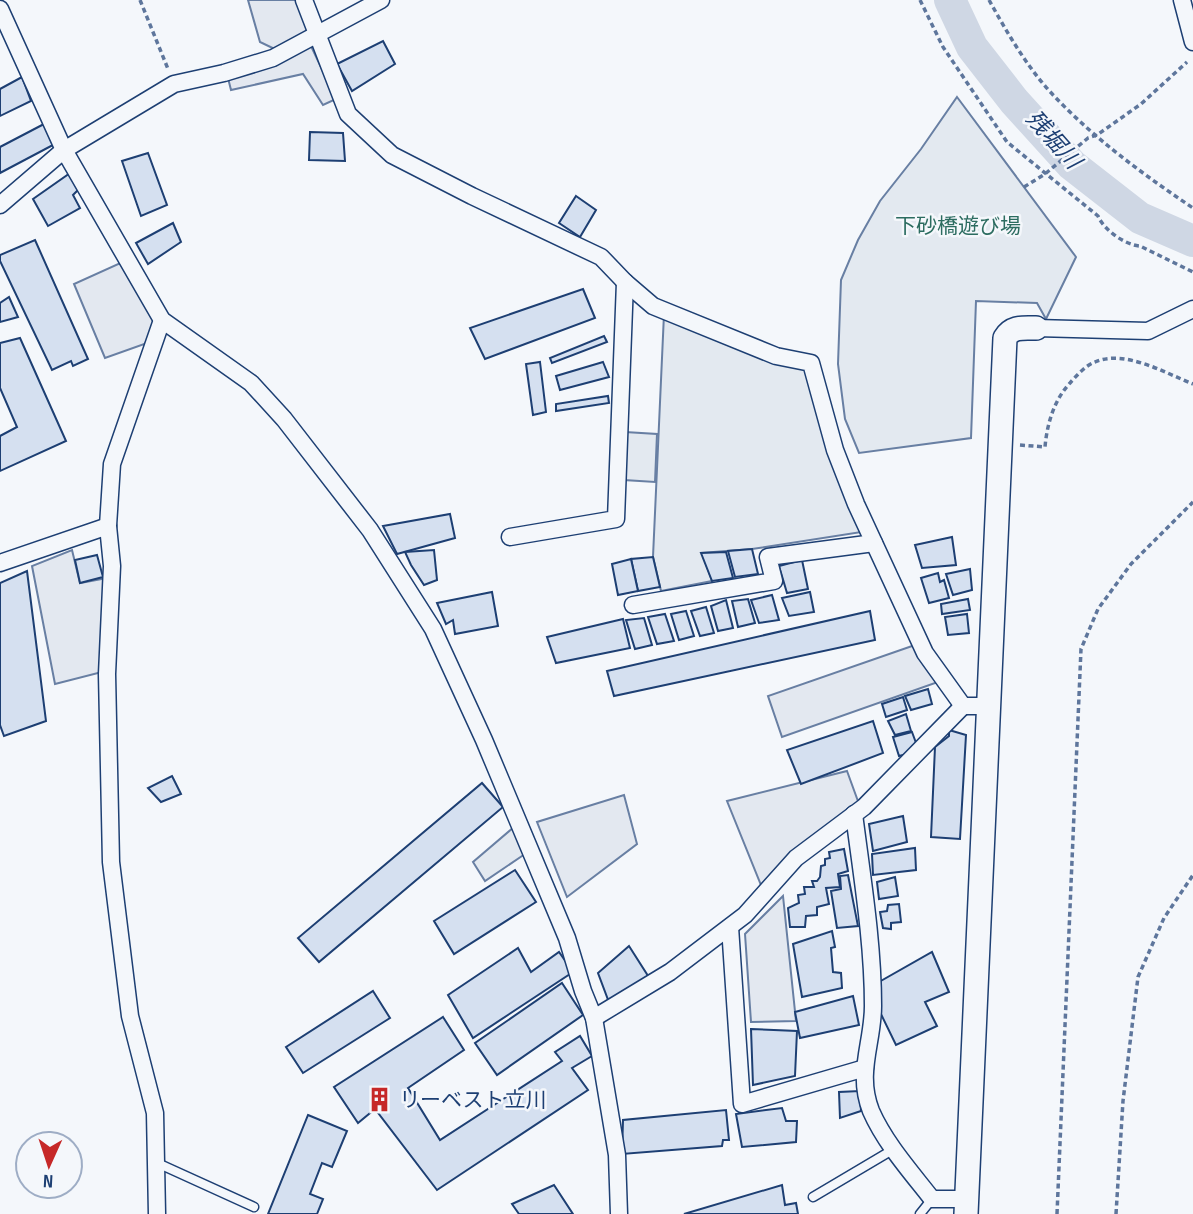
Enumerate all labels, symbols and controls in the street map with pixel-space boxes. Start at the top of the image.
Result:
water label: 残堀川 [1020,105,1088,177]
park label: 下砂橋遊び場 [895,214,1021,239]
building icon: リーベスト立川 [365,1086,393,1114]
place label: リーベスト立川 [399,1088,546,1113]
north arrow [14,1130,84,1200]
text: N [43,1169,54,1192]

